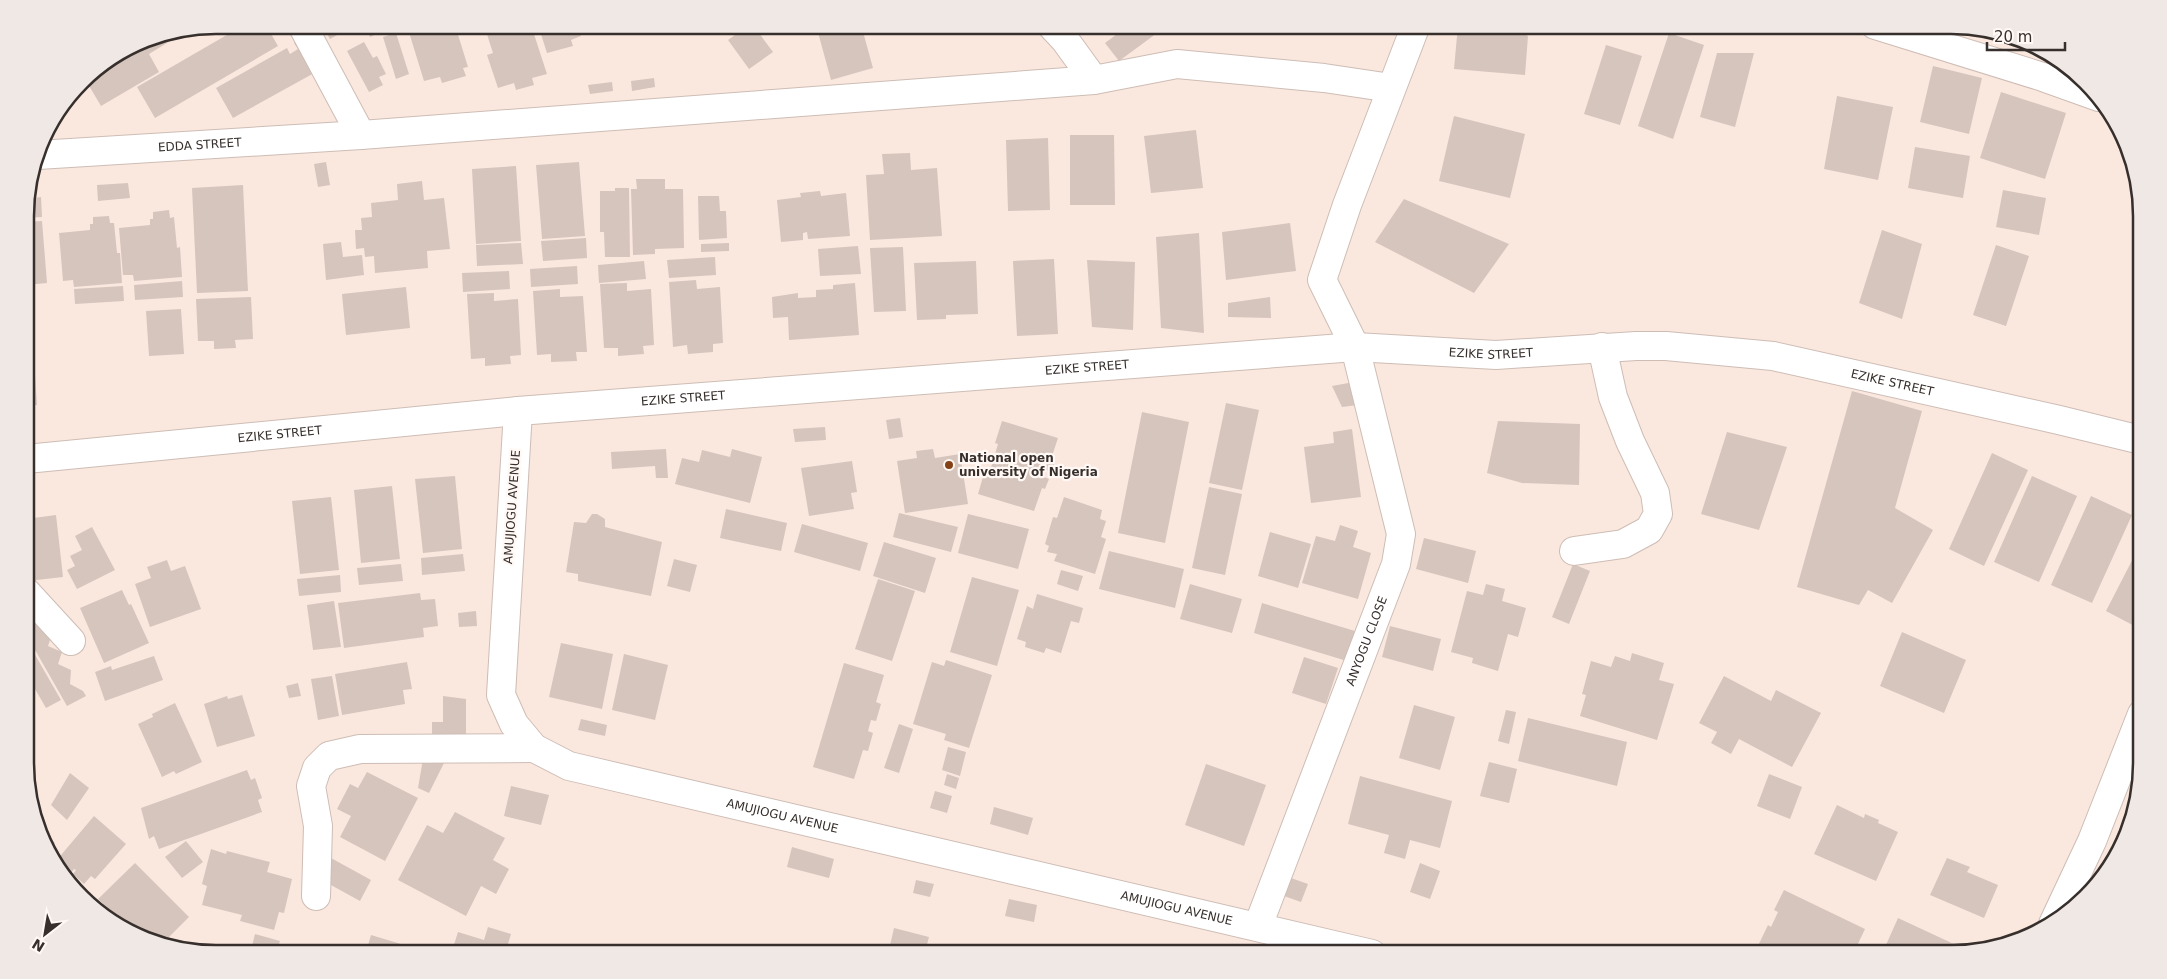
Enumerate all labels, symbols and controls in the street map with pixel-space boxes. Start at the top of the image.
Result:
scale bar [1987,20,2064,52]
text: 20 m [1994,28,2032,46]
street label: EDDA STREET [157,135,243,155]
street label: EZIKE STREET [1448,345,1534,362]
street label: EZIKE STREET [1044,357,1130,378]
street label: EZIKE STREET [1850,367,1936,399]
street label: EZIKE STREET [641,388,727,409]
street label: EZIKE STREET [237,423,323,445]
street label: AMUJIOGU AVENUE [501,449,523,565]
place label: National open university of Nigeria [959,451,1098,479]
marker: National open university of Nigeria [943,459,955,471]
street label: ANYOGU CLOSE [1343,594,1390,688]
street label: AMUJIOGU AVENUE [725,796,840,836]
street label: AMUJIOGU AVENUE [1119,888,1234,928]
north arrow [20,909,70,959]
text: N [29,935,47,955]

